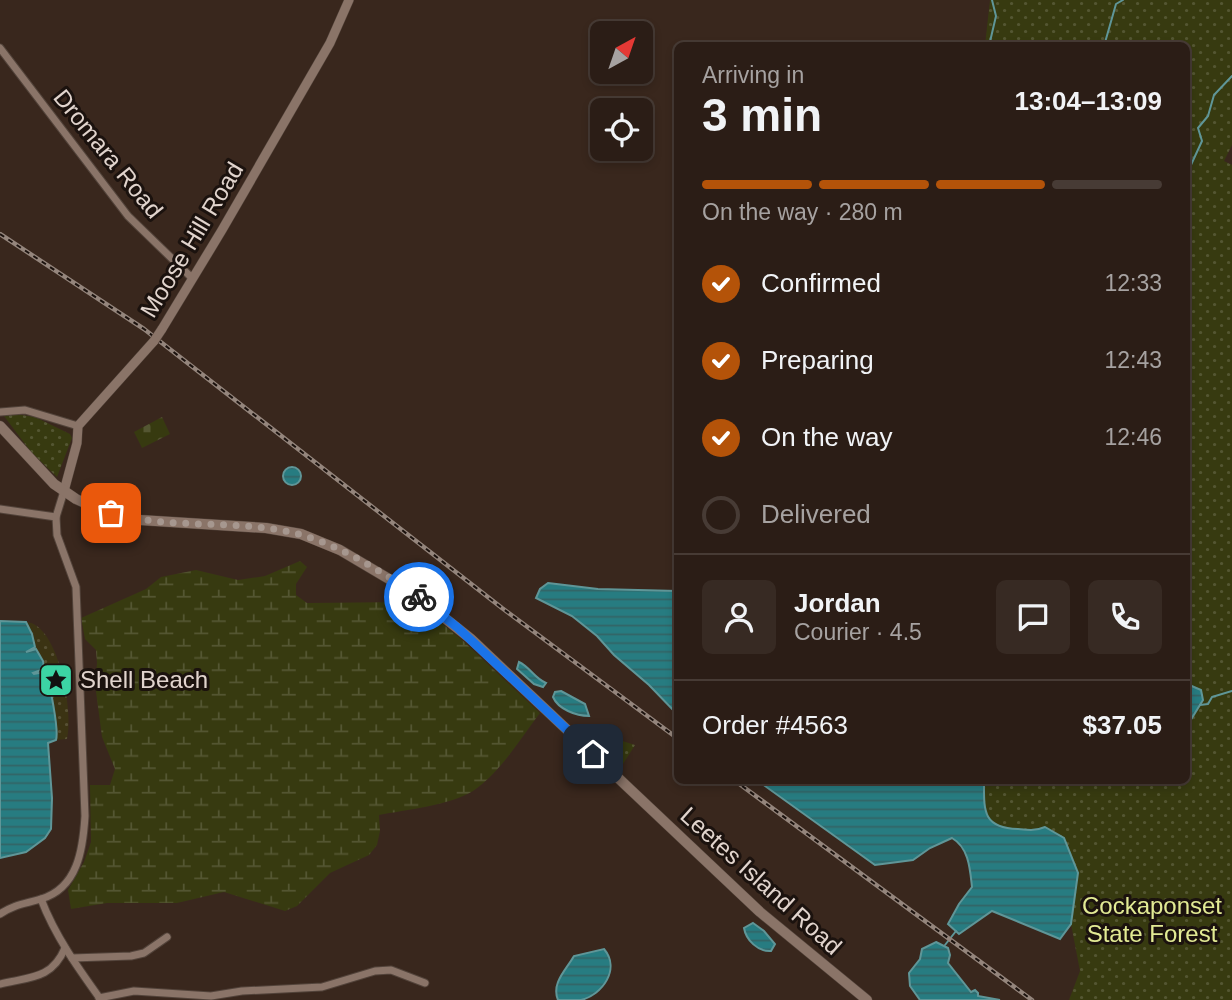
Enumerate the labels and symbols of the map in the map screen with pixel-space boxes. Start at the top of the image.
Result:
north arrow [590,21,653,84]
street label: Dromara Road [48,84,168,223]
street label: Moose Hill Road [135,157,248,322]
pin [81,483,141,543]
courier [384,562,454,632]
place icon: Shell Beach [37,661,75,699]
place label: Shell Beach [80,666,208,693]
pin [563,724,623,784]
street label: Leetes Island Road [675,801,847,960]
park label: Cockaponset State Forest [1082,892,1222,947]

